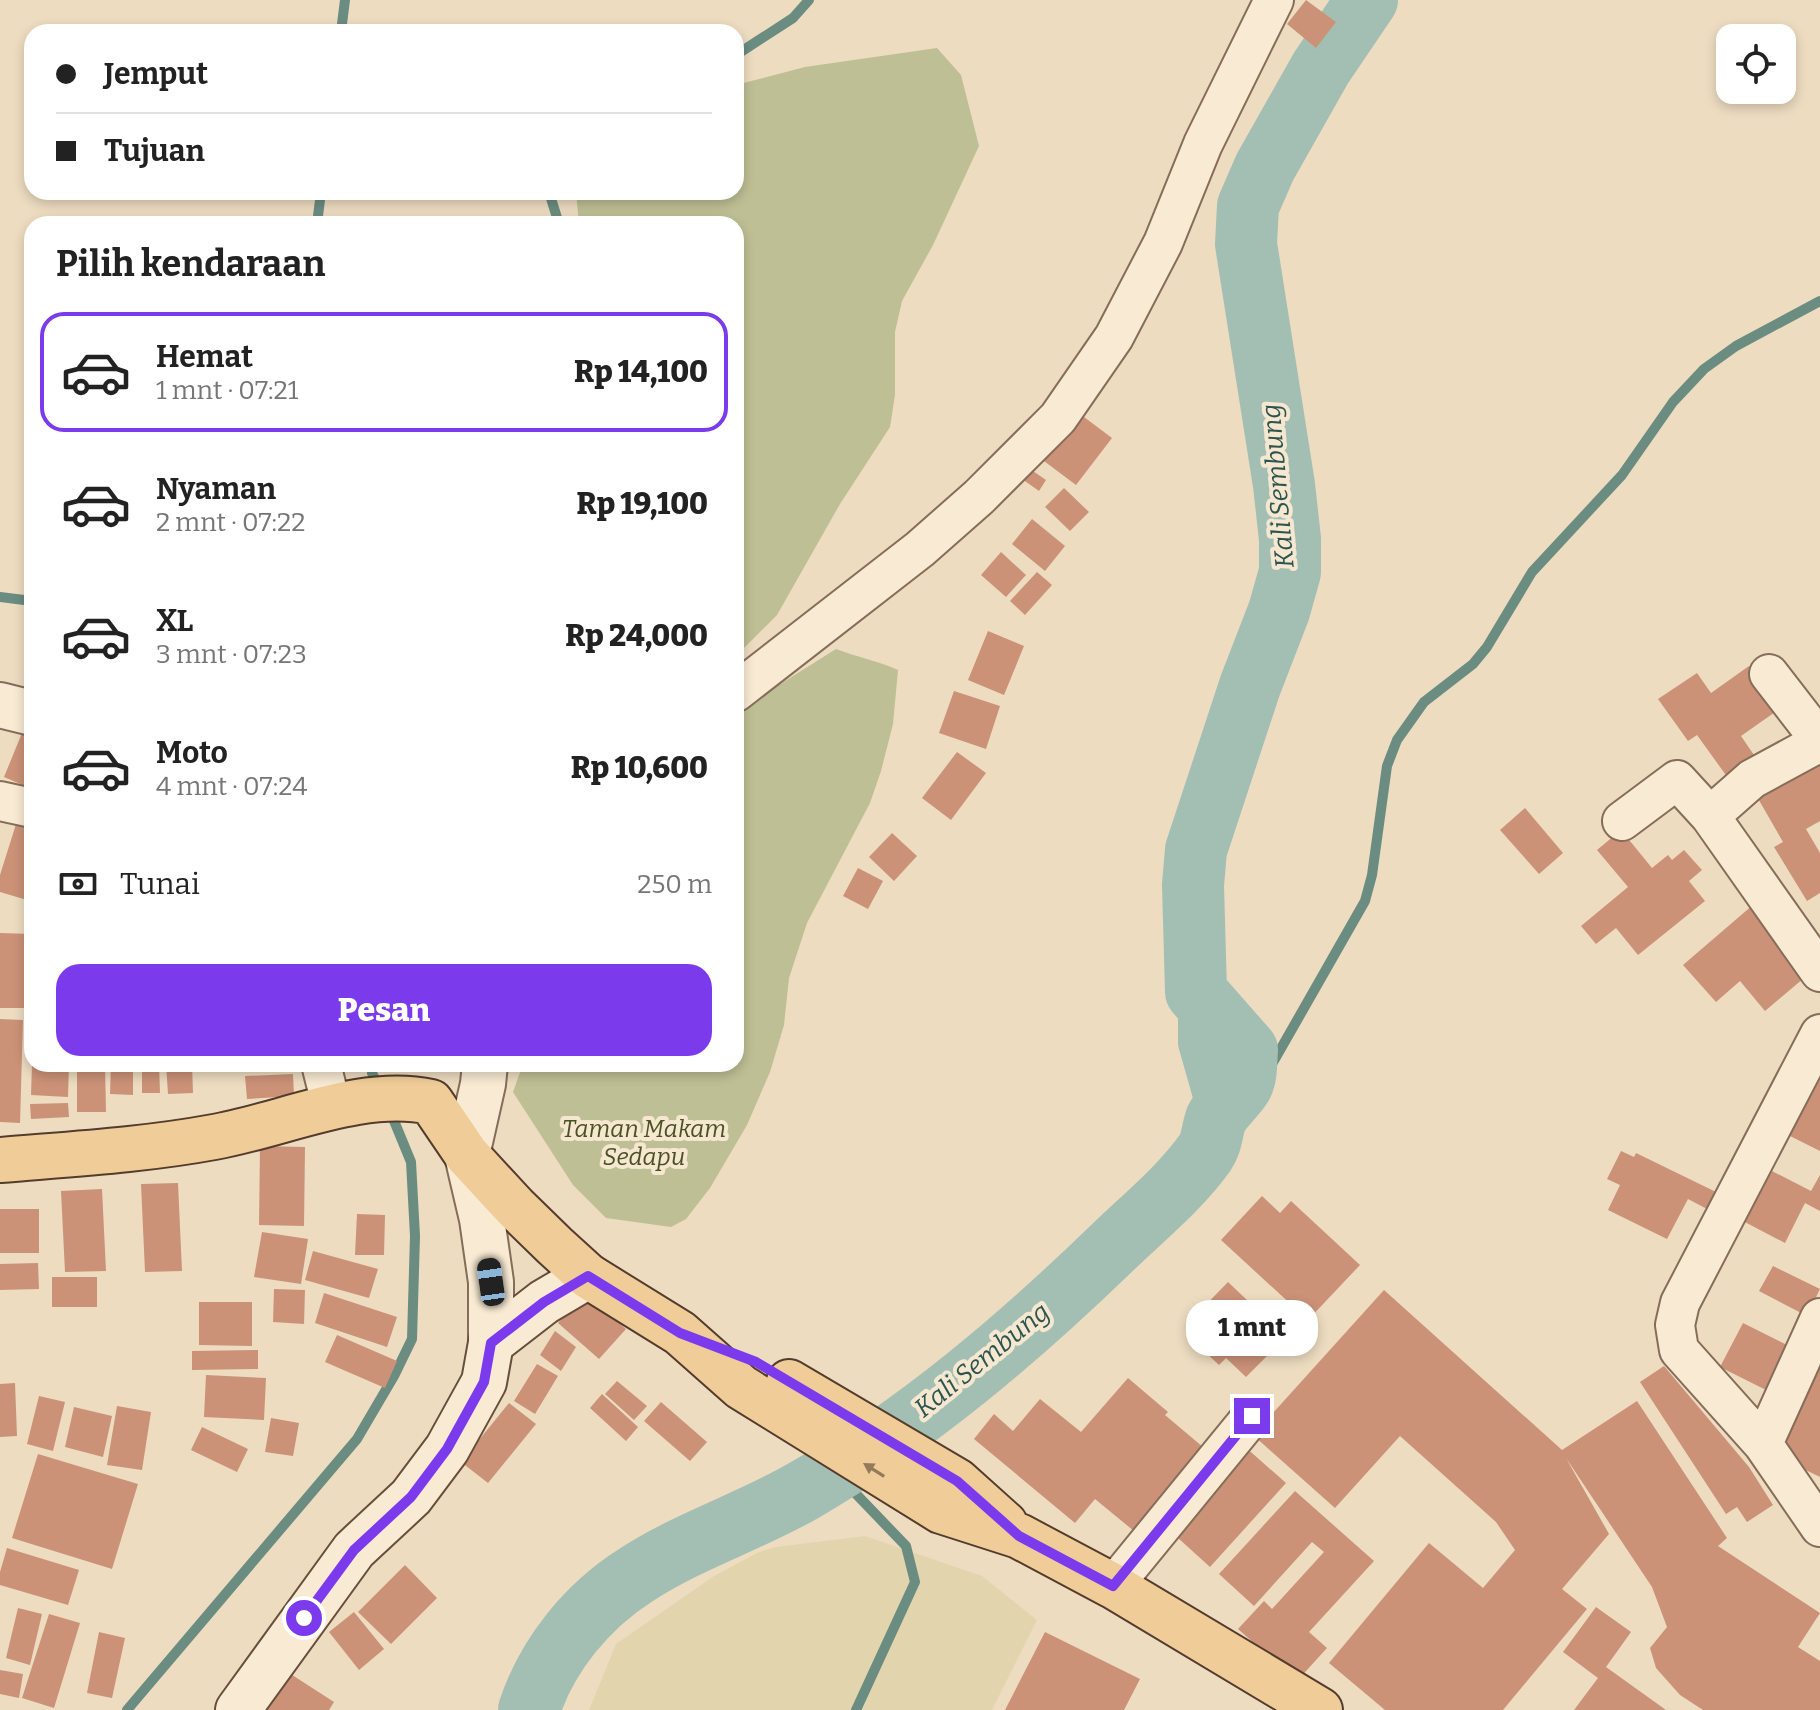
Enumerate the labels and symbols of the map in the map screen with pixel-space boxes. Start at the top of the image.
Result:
water label: Kali Sembung [1255,403,1301,569]
park label: Taman Makam Sedapu [562,1115,726,1171]
car [476,1257,506,1307]
water label: Kali Sembung [908,1296,1056,1424]
callout: 1 mnt [1186,1300,1318,1356]
route end [1234,1398,1270,1434]
one-way arrow [863,1463,885,1477]
route start [286,1600,322,1636]

